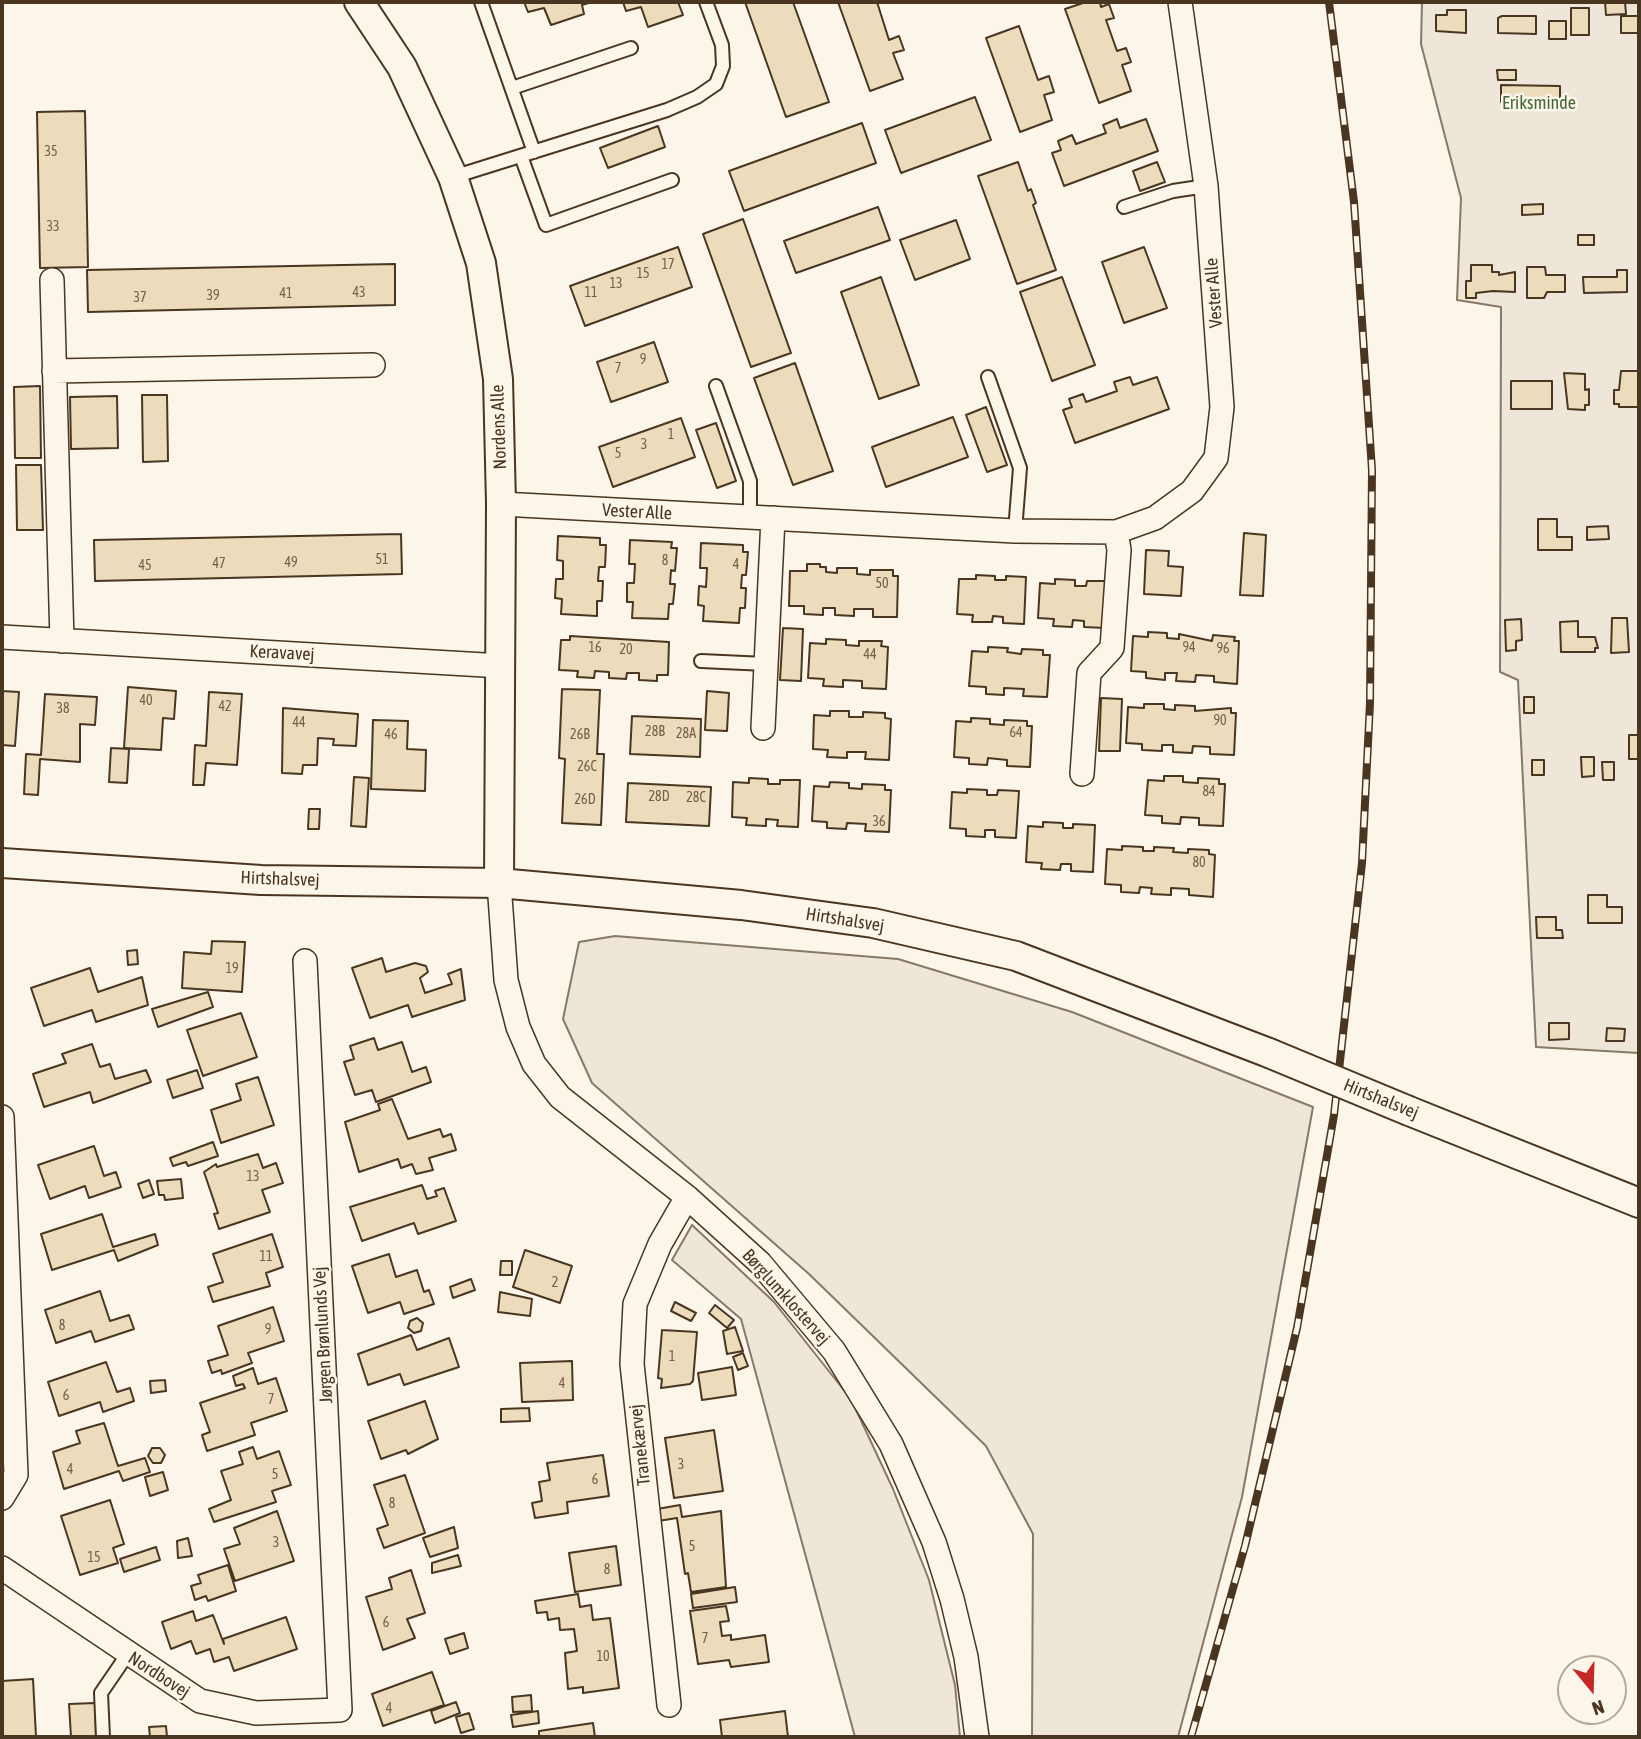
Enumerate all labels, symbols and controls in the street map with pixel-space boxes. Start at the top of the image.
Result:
park label: Eriksminde [1502,92,1576,114]
house number: 35 [44,144,58,160]
house number: 33 [46,219,60,235]
house number: 17 [661,257,675,273]
street label: Vester Alle [1201,257,1227,329]
house number: 15 [636,266,650,282]
house number: 13 [609,276,623,292]
house number: 43 [352,285,366,301]
house number: 11 [584,285,598,301]
house number: 41 [279,286,293,302]
house number: 39 [206,288,220,304]
house number: 37 [133,290,147,306]
house number: 9 [640,352,646,368]
house number: 7 [615,361,621,377]
street label: Nordens Alle [487,384,511,470]
house number: 1 [668,427,674,443]
house number: 3 [641,437,647,453]
house number: 5 [615,446,621,462]
street label: Vester Alle [601,499,673,525]
house number: 51 [375,552,389,568]
house number: 8 [662,553,668,569]
house number: 49 [284,555,298,571]
house number: 47 [212,556,226,572]
house number: 4 [733,557,739,573]
house number: 45 [138,558,152,574]
house number: 50 [875,576,889,592]
house number: 16 [588,640,602,656]
house number: 94 [1182,640,1196,656]
street label: Keravavej [249,641,315,665]
house number: 96 [1216,641,1230,657]
house number: 20 [619,642,633,658]
house number: 44 [863,647,877,663]
house number: 40 [139,693,153,709]
house number: 42 [218,699,232,715]
house number: 38 [56,701,70,717]
house number: 90 [1213,713,1227,729]
house number: 44 [292,715,306,731]
house number: 28B [645,724,665,740]
house number: 64 [1009,725,1023,741]
house number: 28A [676,726,696,742]
house number: 46 [384,727,398,743]
house number: 26B [570,727,590,743]
house number: 26C [577,759,597,775]
house number: 84 [1202,784,1216,800]
house number: 28D [649,789,669,805]
house number: 28C [686,790,706,806]
house number: 26D [575,792,595,808]
house number: 36 [872,814,886,830]
house number: 80 [1192,855,1206,871]
street label: Hirtshalsvej [240,867,320,891]
street label: Hirtshalsvej [804,903,886,937]
house number: 19 [225,961,239,977]
street label: Hirtshalsvej [1340,1074,1422,1124]
house number: 13 [246,1169,260,1185]
street label: Børglumklostervej [737,1245,835,1349]
house number: 11 [259,1249,273,1265]
street label: Jørgen Brønlunds Vej [309,1266,337,1404]
house number: 2 [552,1275,558,1291]
house number: 8 [59,1318,65,1334]
house number: 9 [265,1322,271,1338]
house number: 1 [669,1349,675,1365]
house number: 4 [559,1376,565,1392]
house number: 6 [63,1388,69,1404]
house number: 7 [268,1392,274,1408]
street label: Tranekærvej [625,1403,655,1487]
house number: 3 [678,1457,684,1473]
house number: 4 [67,1462,73,1478]
house number: 5 [272,1467,278,1483]
house number: 6 [592,1472,598,1488]
house number: 8 [389,1496,395,1512]
house number: 3 [273,1535,279,1551]
house number: 5 [689,1539,695,1555]
house number: 15 [87,1550,101,1566]
house number: 8 [604,1562,610,1578]
house number: 6 [383,1615,389,1631]
house number: 7 [702,1631,708,1647]
street label: Nordbovej [124,1647,194,1703]
house number: 10 [596,1649,610,1665]
north arrow [1557,1655,1627,1725]
text: N [1589,1696,1607,1720]
house number: 4 [386,1701,392,1717]

